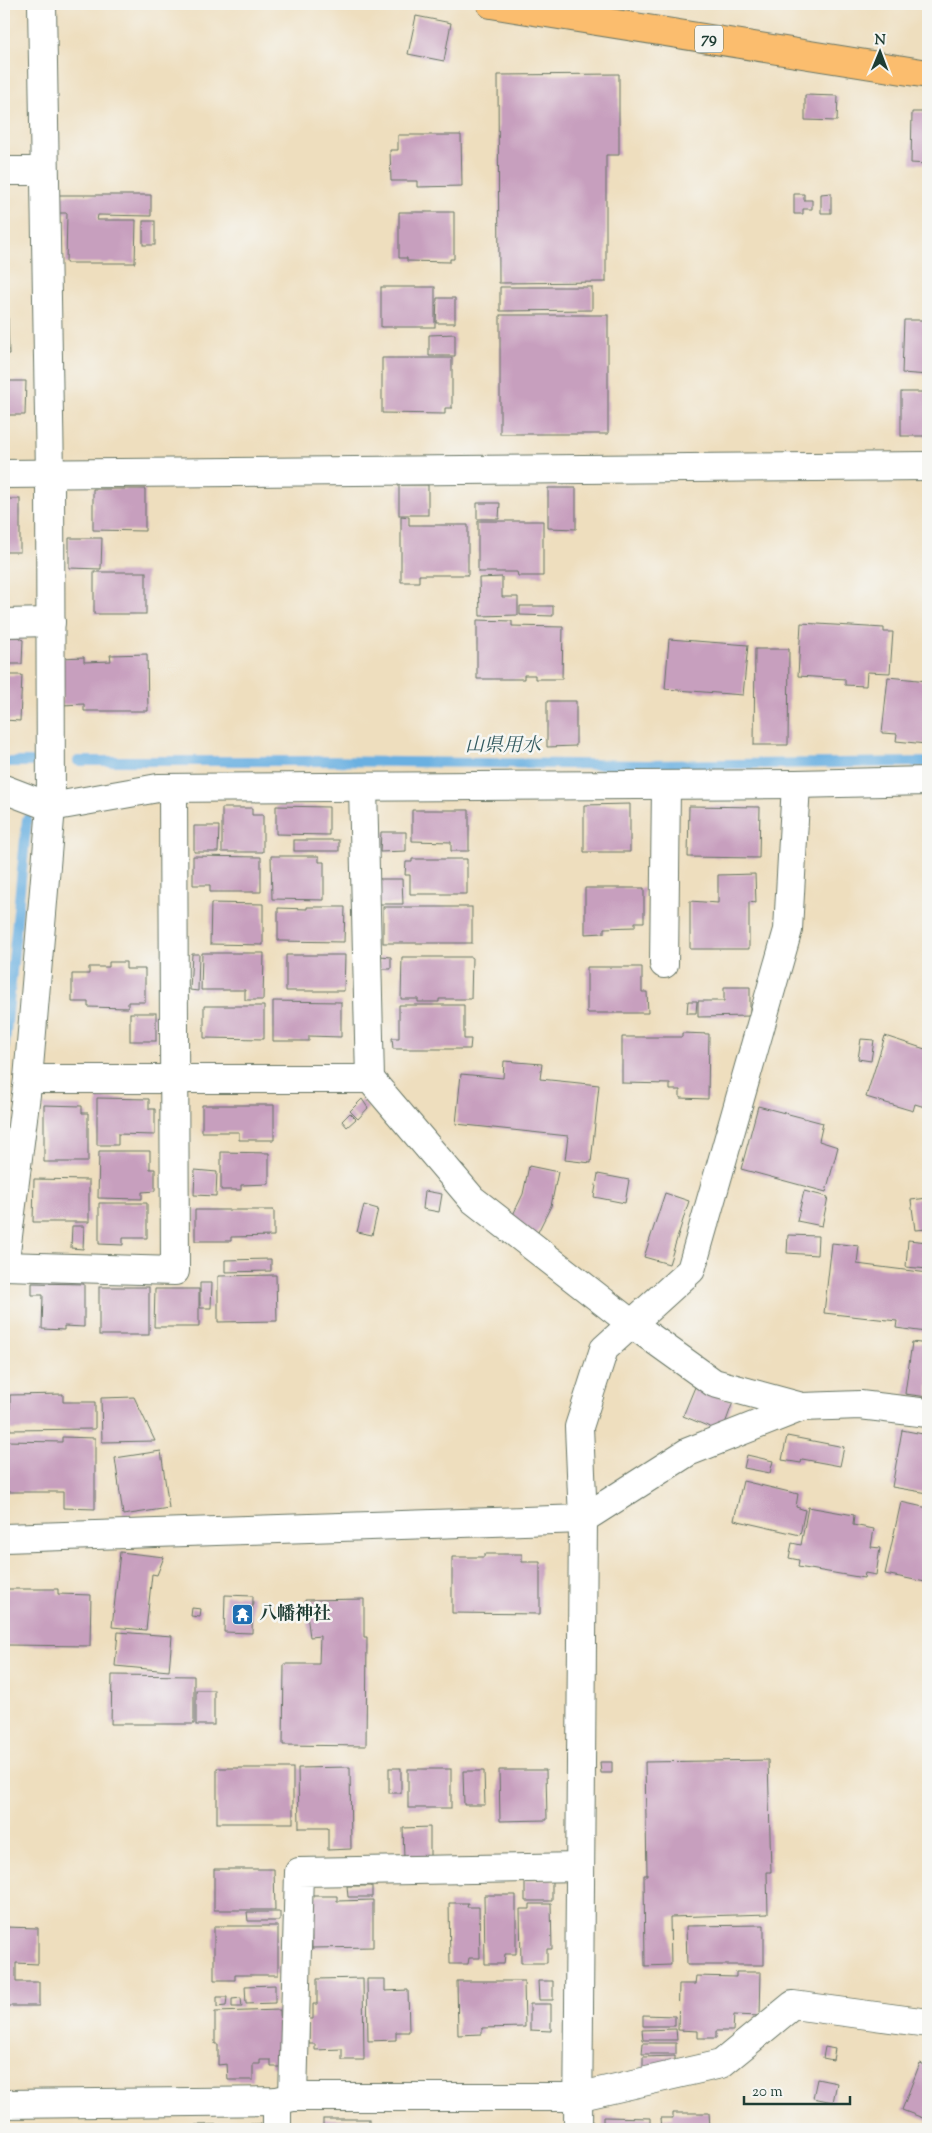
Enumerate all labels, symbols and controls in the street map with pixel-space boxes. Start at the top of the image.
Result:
road number: 79 [695,26,723,52]
north arrow [854,28,904,78]
text: N [874,31,886,51]
water label: 山県用水 [465,733,543,760]
place label: 八幡神社 [259,1602,331,1628]
temple icon: 八幡神社 [231,1603,255,1627]
scale bar [744,2073,851,2105]
text: 20 m [752,2082,783,2103]

